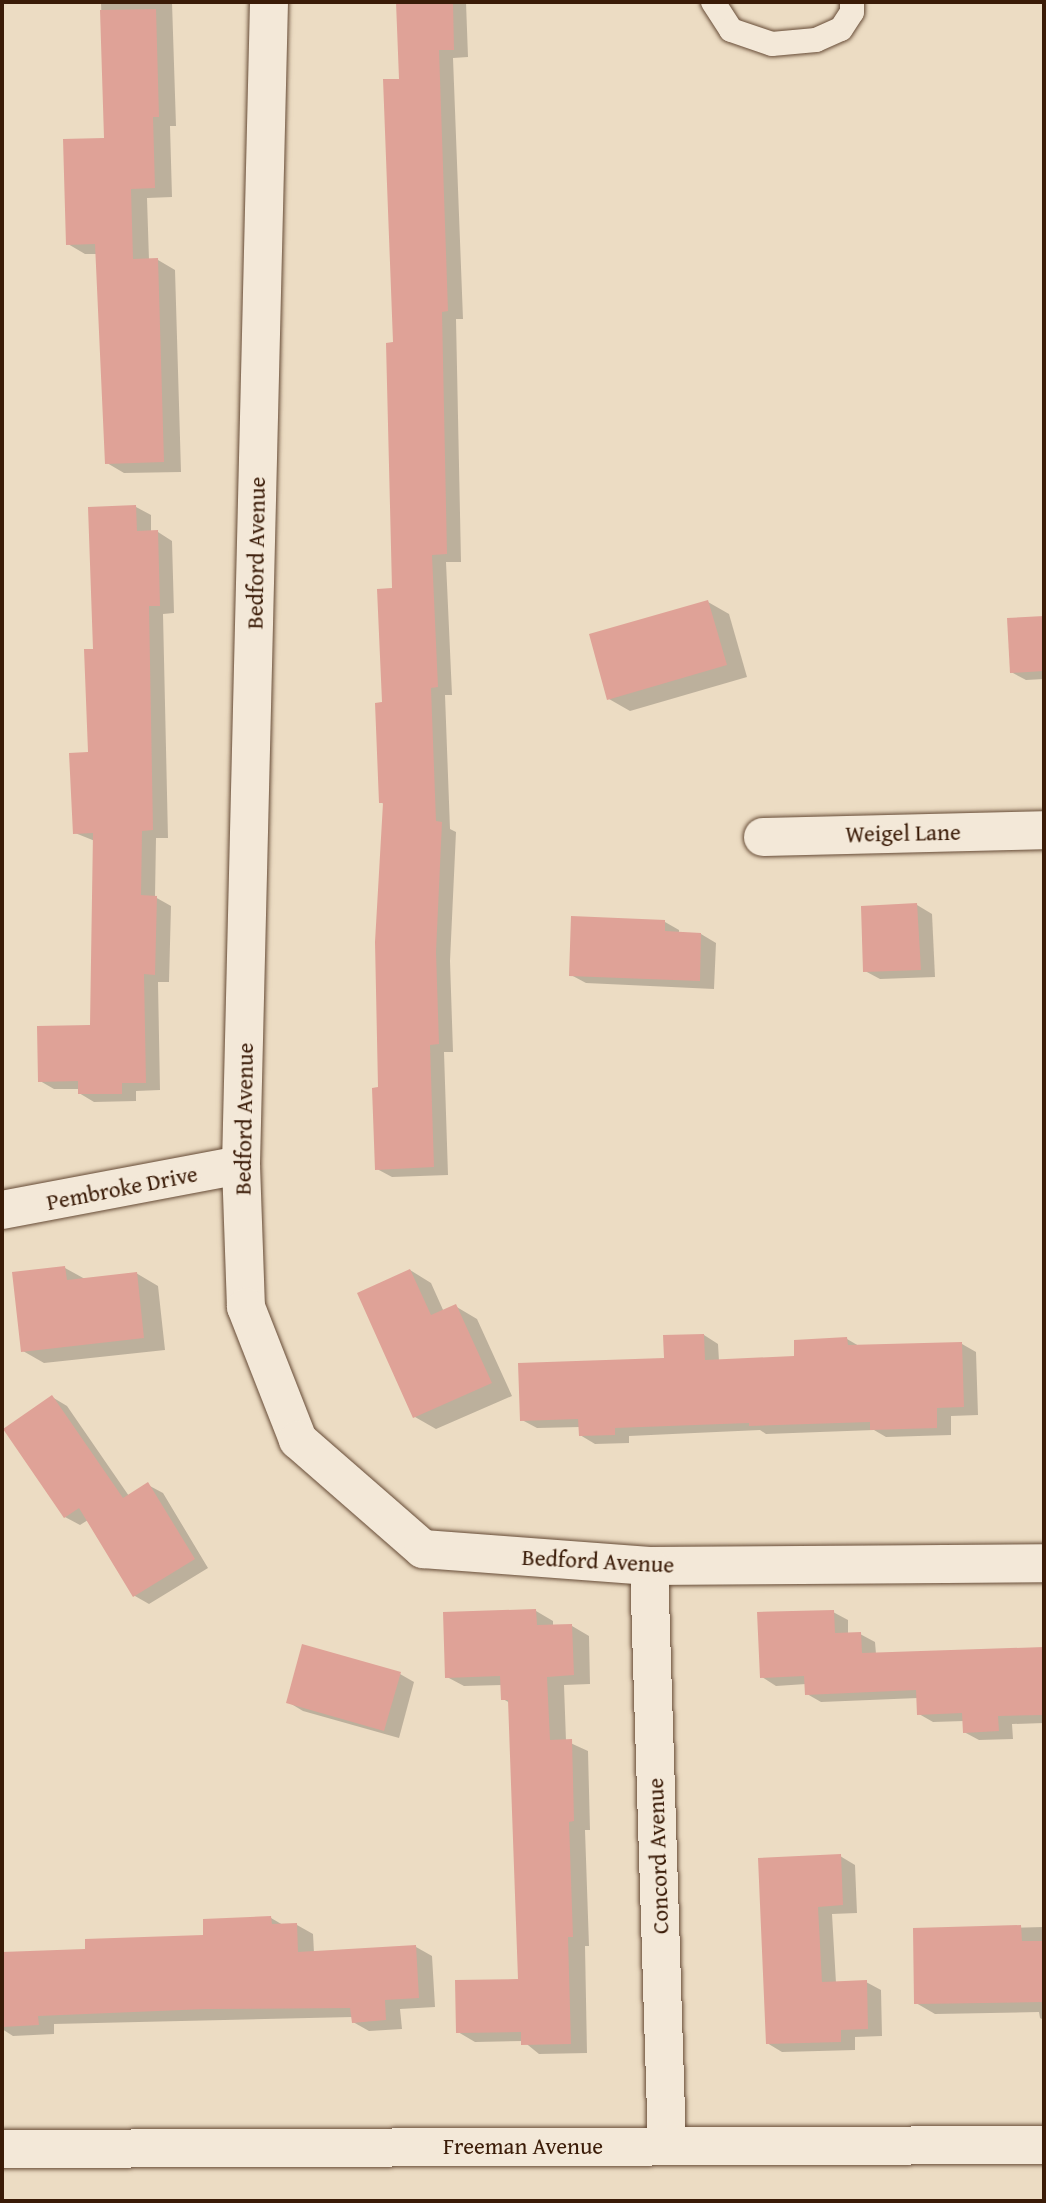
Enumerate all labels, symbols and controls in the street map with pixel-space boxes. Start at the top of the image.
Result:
street label: Bedford Avenue [241,477,271,629]
street label: Weigel Lane [845,818,961,848]
street label: Bedford Avenue [229,1043,259,1195]
street label: Pembroke Drive [44,1160,200,1216]
street label: Bedford Avenue [521,1543,675,1579]
street label: Concord Avenue [641,1777,675,1935]
street label: Freeman Avenue [443,2132,603,2160]

